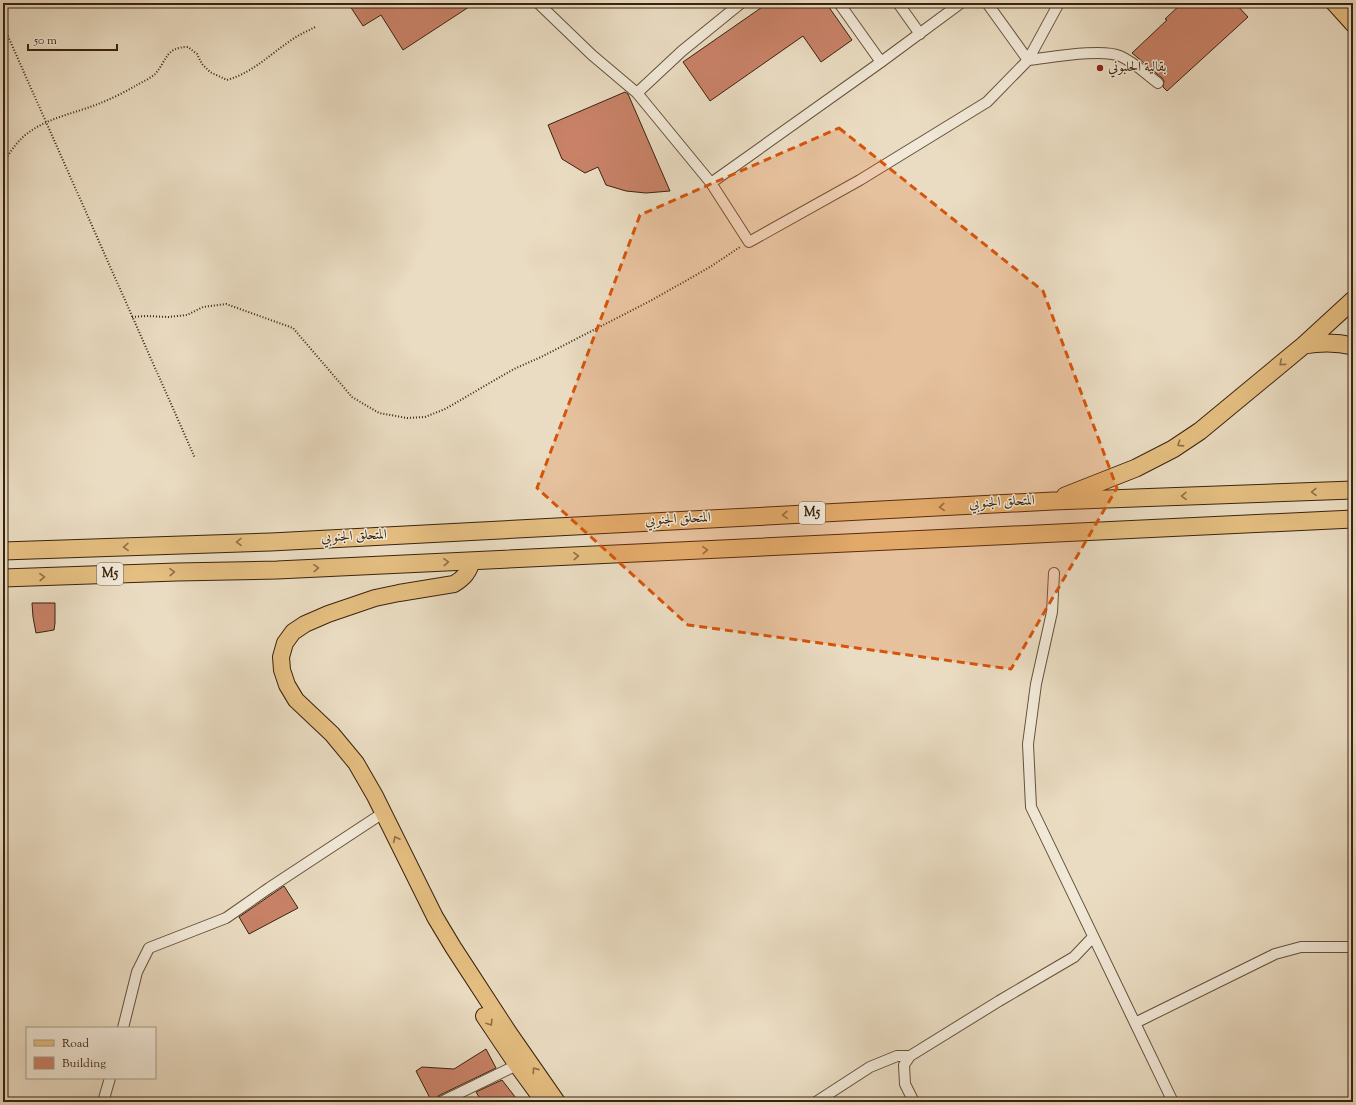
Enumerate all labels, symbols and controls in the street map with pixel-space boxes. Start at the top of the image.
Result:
scale bar [28,26,117,52]
text: 50 m [33,32,57,50]
place label: بقالية الحلبوني [1108,58,1167,78]
marker: بقالية الحلبوني [1095,63,1105,73]
one-way arrow [1279,359,1286,366]
one-way arrow [1177,439,1184,447]
one-way arrow [1311,487,1317,496]
street label: المتحلق الجنوبي [969,491,1035,515]
one-way arrow [1181,492,1187,500]
road number: M5 [799,502,825,524]
one-way arrow [939,502,945,511]
street label: المتحلق الجنوبي [645,508,711,532]
one-way arrow [782,510,788,519]
street label: المتحلق الجنوبي [321,525,387,549]
one-way arrow [236,538,242,547]
one-way arrow [123,542,129,551]
one-way arrow [702,545,708,554]
one-way arrow [573,551,579,560]
one-way arrow [443,558,449,566]
road number: M5 [97,563,123,585]
one-way arrow [313,564,319,572]
one-way arrow [169,568,175,576]
one-way arrow [39,573,45,581]
one-way arrow [393,836,401,843]
one-way arrow [485,1019,492,1026]
legend [26,1027,156,1079]
text: Road [62,1035,89,1053]
text: Building [62,1055,106,1073]
one-way arrow [532,1067,540,1074]

